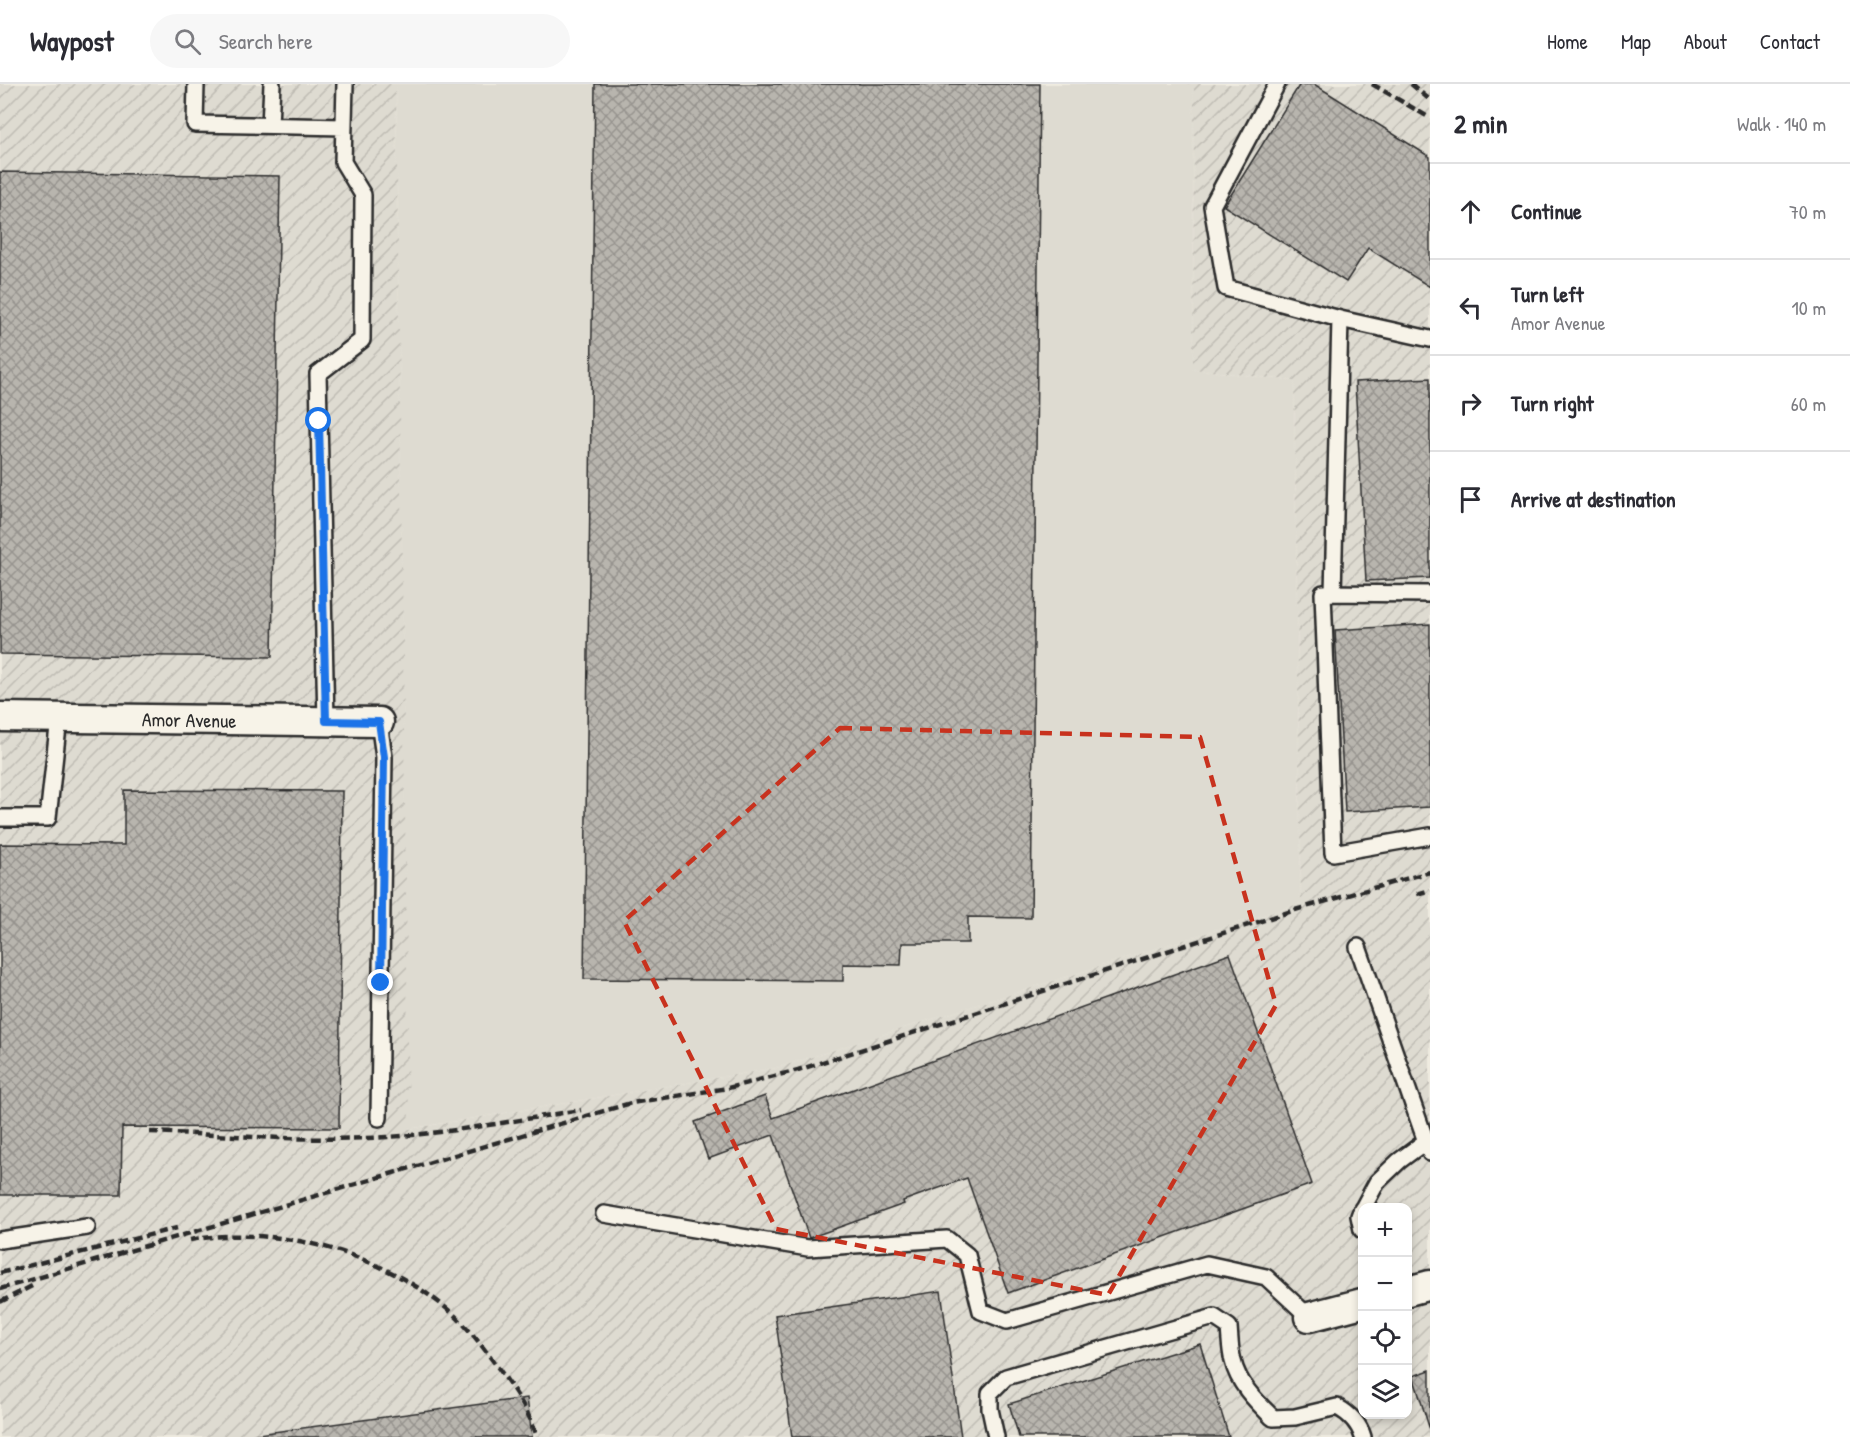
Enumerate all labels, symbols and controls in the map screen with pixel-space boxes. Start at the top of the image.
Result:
search box [150,14,570,68]
text: Waypost [30,22,114,60]
icon: search [171,25,204,58]
text: Search here [219,26,313,56]
text: Home [1547,27,1588,56]
text: Map [1621,27,1651,56]
text: About [1684,27,1727,56]
text: Contact [1760,27,1820,56]
text: 2 min [1454,106,1507,141]
text: Walk · 140 m [1737,110,1826,137]
icon: ahead [1454,195,1487,228]
text: Continue [1511,196,1582,226]
text: 70 m [1789,198,1826,225]
text: Turn left [1511,279,1584,309]
icon: left [1454,291,1487,324]
text: 10 m [1792,294,1826,321]
text: Amor Avenue [1511,309,1605,336]
icon: right [1454,387,1487,420]
text: Turn right [1511,388,1594,418]
text: 60 m [1791,390,1826,417]
route start [305,407,331,433]
icon: arrive [1454,483,1487,516]
text: Arrive at destination [1511,484,1676,514]
street label: Amor Avenue [142,705,236,734]
route end [367,969,393,995]
map controls [1358,1203,1412,1419]
button: + [1358,1203,1412,1257]
button: − [1358,1257,1412,1311]
button: locate [1358,1311,1412,1365]
button: layers [1358,1365,1412,1419]

